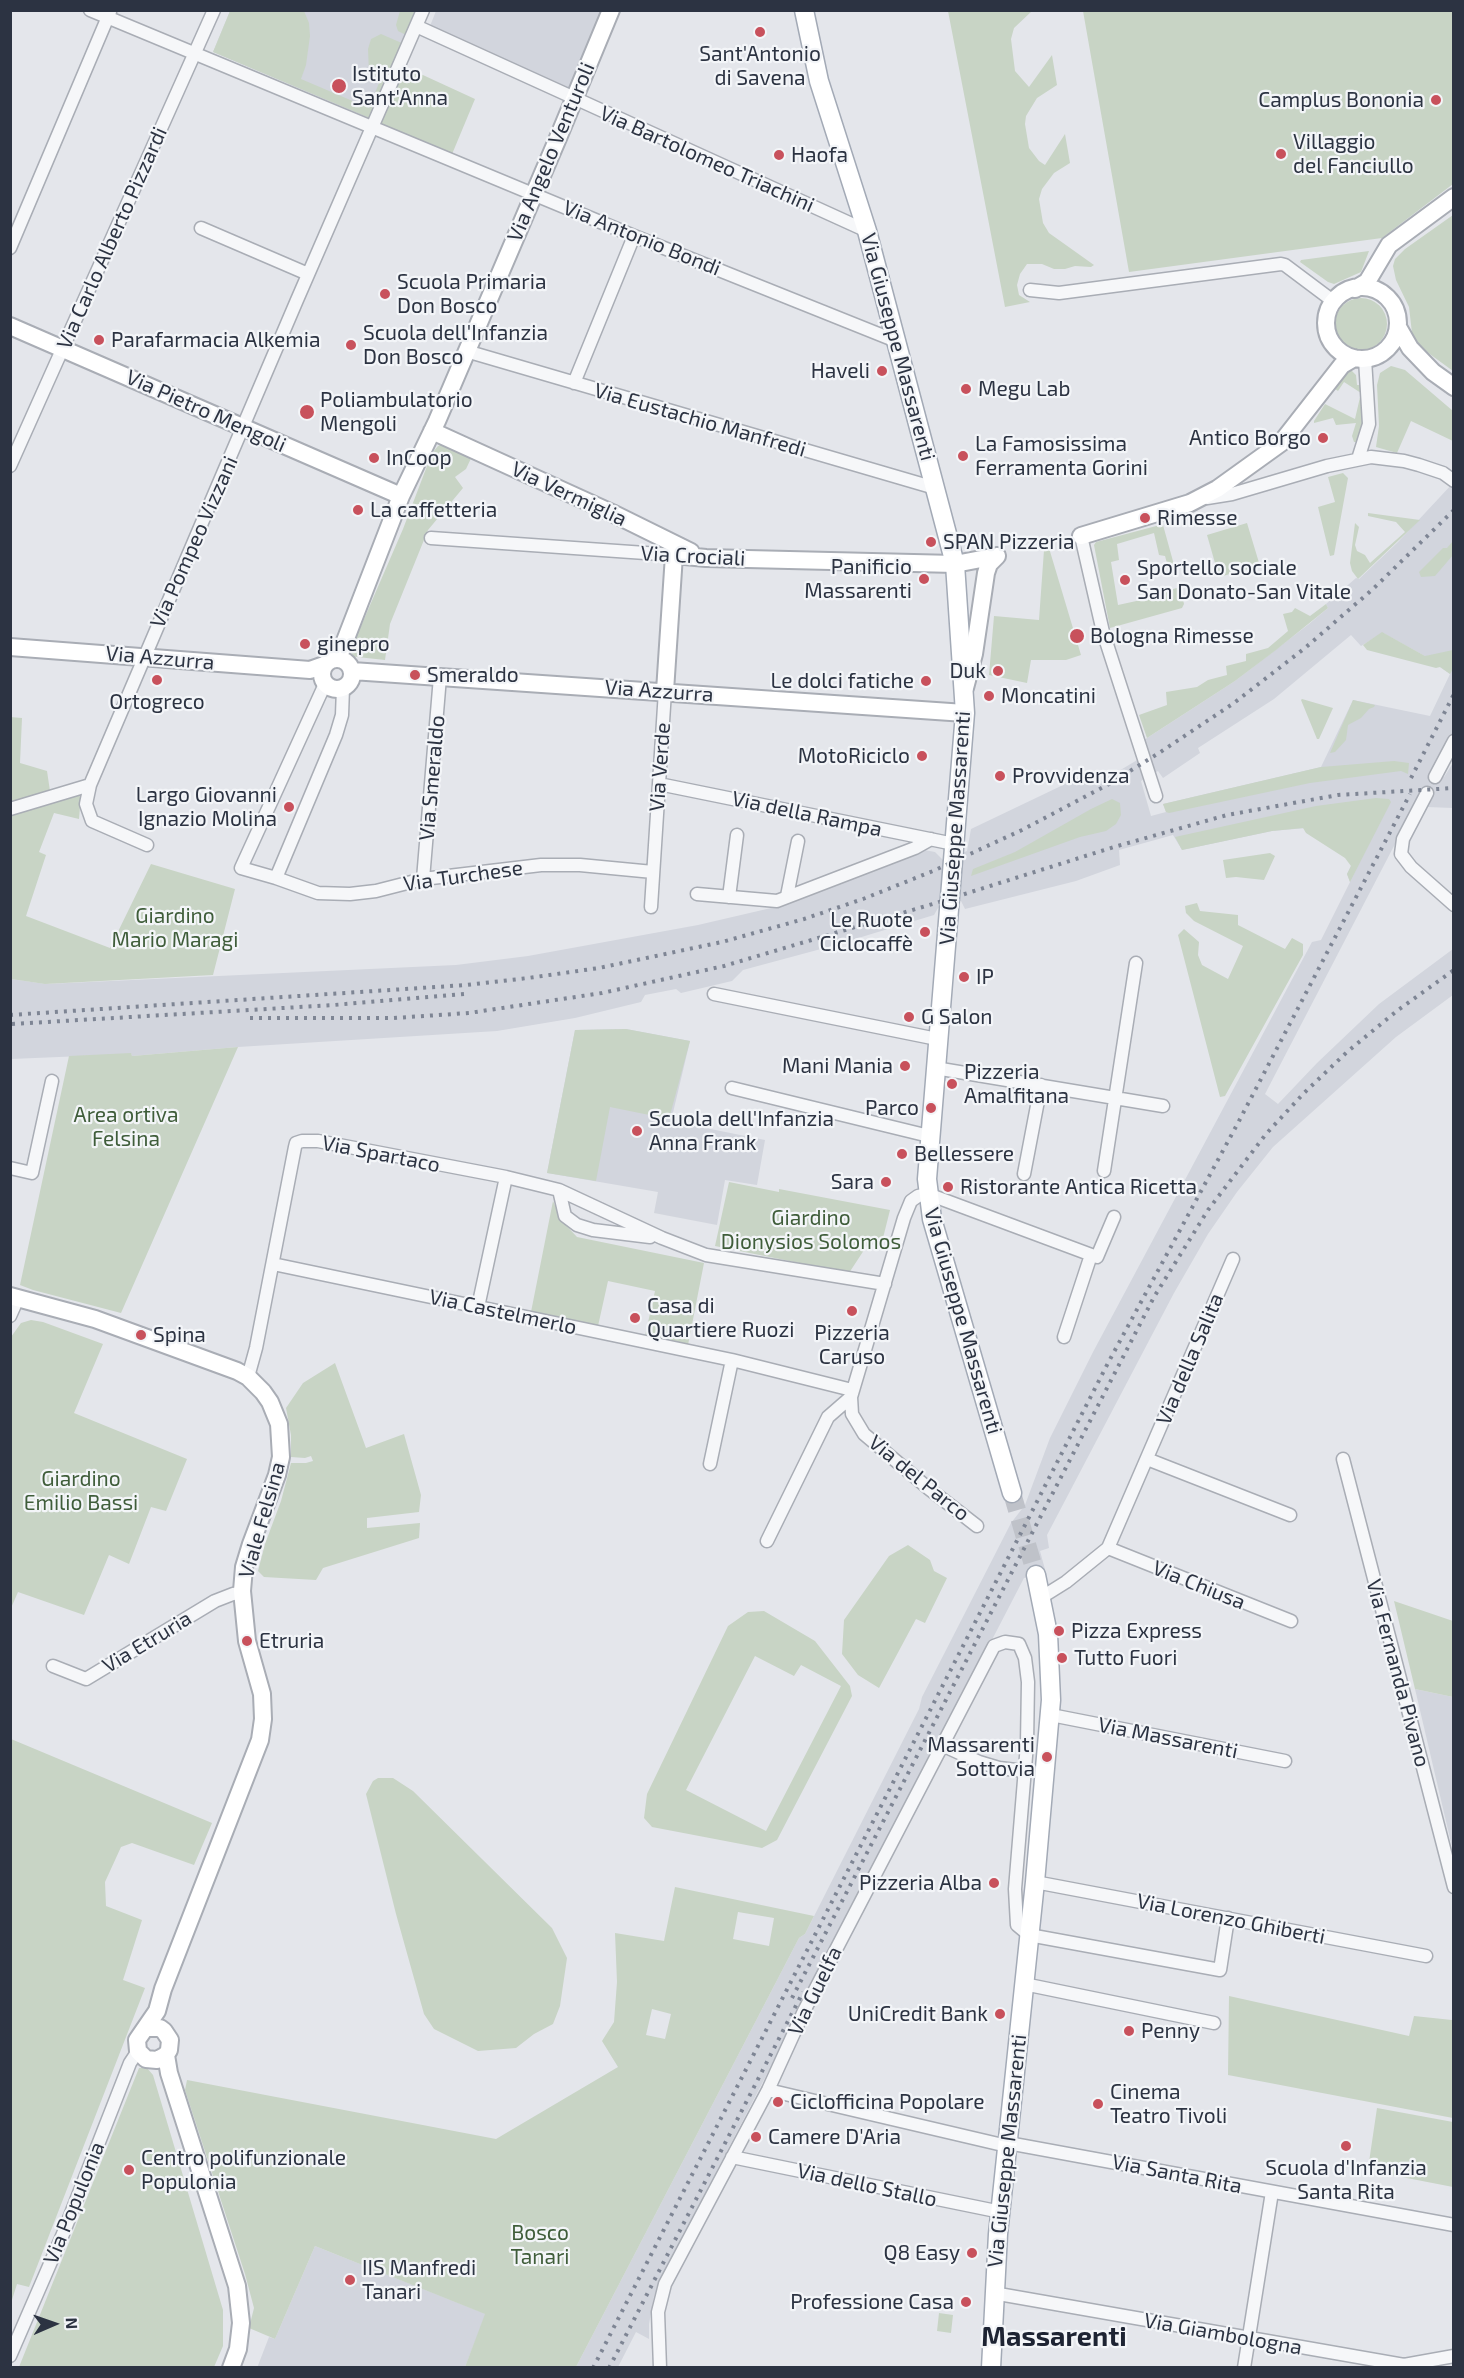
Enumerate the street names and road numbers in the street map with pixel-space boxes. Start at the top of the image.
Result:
street label: Via Angelo Venturoli [502,59,600,245]
street label: Via Bartolomeo Triachini [596,100,818,218]
street label: Via Carlo Alberto Pizzardi [52,123,172,353]
street label: Via Antonio Bondi [559,195,725,281]
street label: Via Giuseppe Massarenti [855,230,941,464]
street label: Via Pietro Mengoli [122,364,290,458]
street label: Via Eustachio Manfredi [591,378,809,462]
street label: Via Pompeo Vizzani [145,452,243,632]
street label: Via Vermiglia [507,456,631,532]
street label: Via Crociali [640,541,746,571]
street label: Via Azzurra [105,641,215,675]
street label: Via Azzurra [604,675,714,707]
street label: Via Giuseppe Massarenti [934,710,976,946]
street label: Via Smeraldo [414,714,450,842]
street label: Via Verde [644,722,676,812]
street label: Via della Rampa [730,786,884,842]
street label: Via Turchese [402,855,524,897]
street label: Via Spartaco [320,1130,442,1178]
street label: Via Giuseppe Massarenti [919,1205,1007,1437]
street label: Via Castelmerlo [427,1284,579,1340]
street label: Via della Salita [1151,1289,1229,1429]
street label: Via del Parco [863,1430,975,1526]
street label: Viale Felsina [233,1459,291,1581]
street label: Via Chiusa [1149,1555,1249,1615]
street label: Via Fernanda Pivano [1361,1576,1435,1770]
street label: Via Etruria [98,1606,196,1678]
street label: Via Massarenti [1096,1712,1240,1764]
street label: Via Lorenzo Ghiberti [1135,1888,1327,1950]
street label: Via Guelfa [783,1942,847,2040]
street label: Via Giuseppe Massarenti [982,2033,1032,2269]
street label: Via Populonia [38,2138,110,2268]
street label: Via Santa Rita [1110,2149,1244,2199]
street label: Via dello Stallo [795,2158,939,2212]
street label: Via Giambologna [1142,2308,1304,2360]

